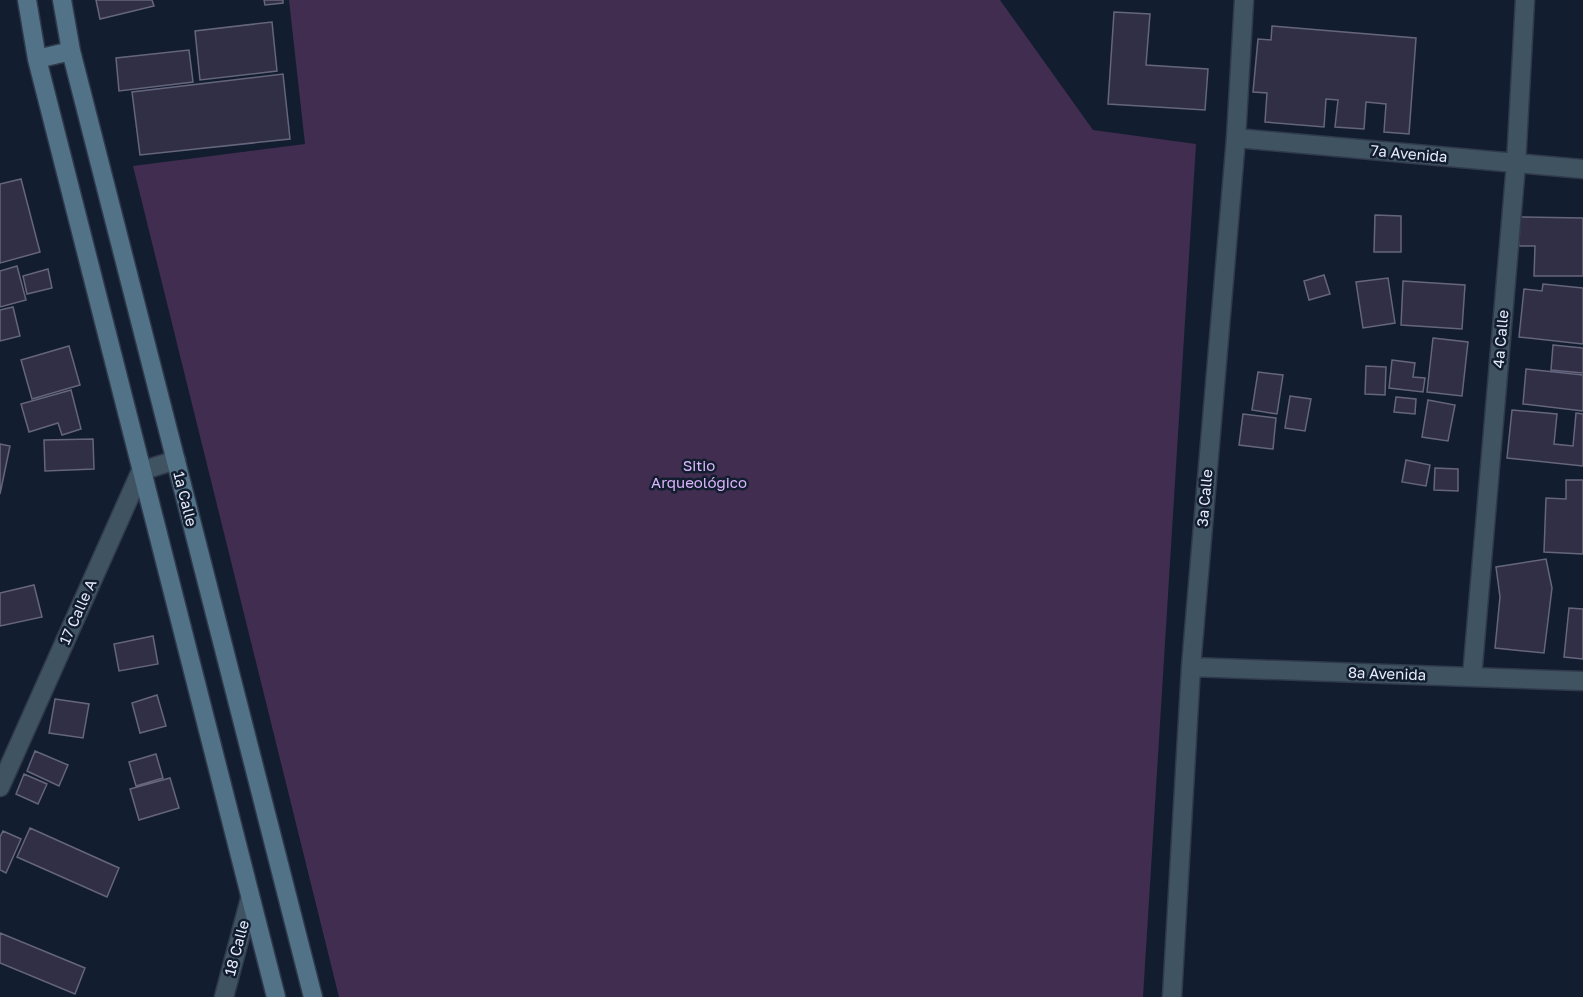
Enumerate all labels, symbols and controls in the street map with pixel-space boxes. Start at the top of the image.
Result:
street label: 7a Avenida [1370,141,1448,165]
street label: 4a Calle [1489,309,1512,369]
park label: Sitio Arqueológico [651,456,747,491]
street label: 3a Calle [1193,468,1216,528]
street label: 1a Calle [170,469,202,529]
street label: 17 Calle A [55,576,99,647]
street label: 8a Avenida [1348,663,1426,683]
street label: 18 Calle [220,918,252,978]

